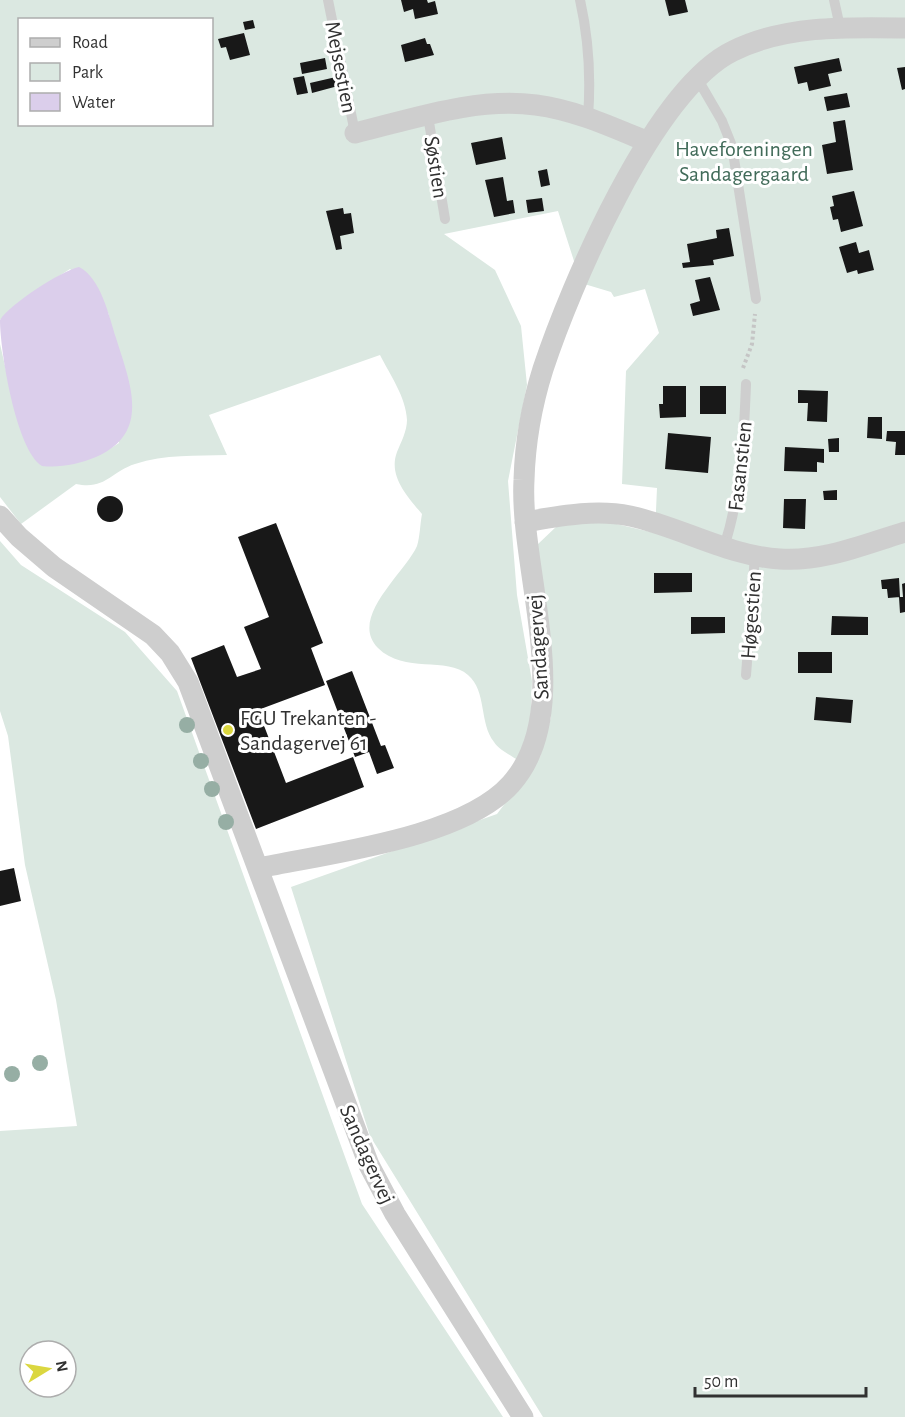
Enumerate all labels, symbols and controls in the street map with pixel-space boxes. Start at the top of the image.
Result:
legend [18,18,213,126]
street label: Mejsestien [321,19,361,115]
text: Road [72,34,108,52]
text: Park [72,64,104,82]
text: Water [72,94,115,112]
street label: Søstien [420,134,452,200]
park label: Haveforeningen Sandagergaard [675,138,813,185]
street label: Fasanstien [724,420,756,512]
street label: Høgestien [737,570,765,660]
street label: Sandagervej [523,593,553,701]
place label: FGU Trekanten - Sandagervej 61 [240,707,376,754]
marker: FGU Trekanten - Sandagervej 61 [221,723,235,737]
street label: Sandagervej [335,1102,399,1207]
north arrow [18,1339,78,1399]
text: N [53,1359,71,1373]
scale bar [695,1360,866,1398]
text: 50 m [704,1373,738,1391]

